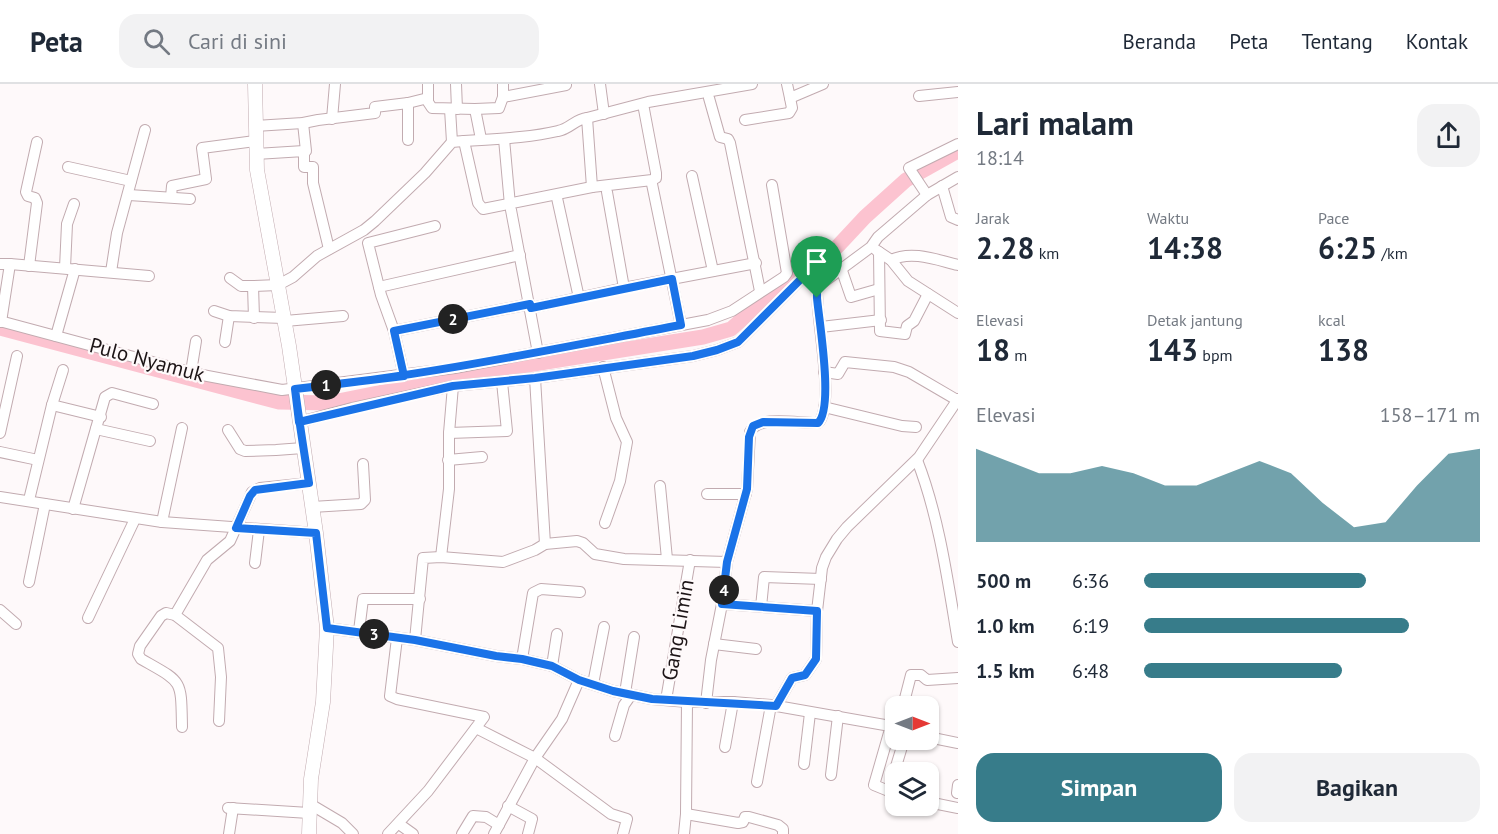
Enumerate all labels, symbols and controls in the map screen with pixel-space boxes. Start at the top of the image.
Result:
search box [119,14,539,68]
text: Peta [30,23,83,60]
icon: search [140,25,173,58]
text: Cari di sini [188,27,287,55]
text: Beranda [1123,28,1196,55]
text: Peta [1229,28,1268,55]
text: Tentang [1301,28,1373,55]
text: Kontak [1406,28,1468,55]
text: Lari malam [976,101,1134,144]
button: share [1417,104,1480,167]
text: 18:14 [976,145,1024,171]
text: Jarak [976,208,1010,228]
text: Waktu [1147,208,1189,228]
text: Pace [1318,208,1349,228]
text: 2.28 [976,228,1034,267]
text: 14:38 [1147,228,1223,267]
text: 6:25 [1318,228,1377,267]
pin [791,236,842,298]
text: km [1034,243,1059,263]
text: /km [1377,243,1408,263]
icon: arrive [800,245,833,278]
pin: 2 [438,304,468,334]
text: 2 [448,309,458,329]
text: Elevasi [976,310,1024,330]
text: Detak jantung [1147,310,1243,330]
text: kcal [1318,310,1345,330]
text: 18 [976,330,1010,369]
text: 143 [1147,330,1198,369]
text: 138 [1318,330,1369,369]
street label: Pulo Nyamuk [87,331,208,388]
text: m [1010,345,1027,365]
text: bpm [1198,345,1233,365]
pin: 1 [311,370,341,400]
text: 1 [321,375,331,395]
text: Elevasi [976,402,1036,428]
text: 158–171 m [1380,402,1480,428]
text: 500 m [976,568,1031,594]
text: 6:36 [1072,568,1109,594]
pin: 4 [709,575,739,605]
street label: Gang Limin [655,577,700,683]
text: 4 [719,580,729,600]
text: 1.0 km [976,613,1035,639]
text: 6:19 [1072,613,1109,639]
pin: 3 [359,619,389,649]
text: 3 [369,624,379,644]
text: 1.5 km [976,658,1035,684]
text: 6:48 [1072,658,1109,684]
north arrow [885,696,939,750]
map controls [885,696,939,816]
button: Simpan [976,753,1222,822]
button: Bagikan [1234,753,1480,822]
button: layers [885,762,939,816]

